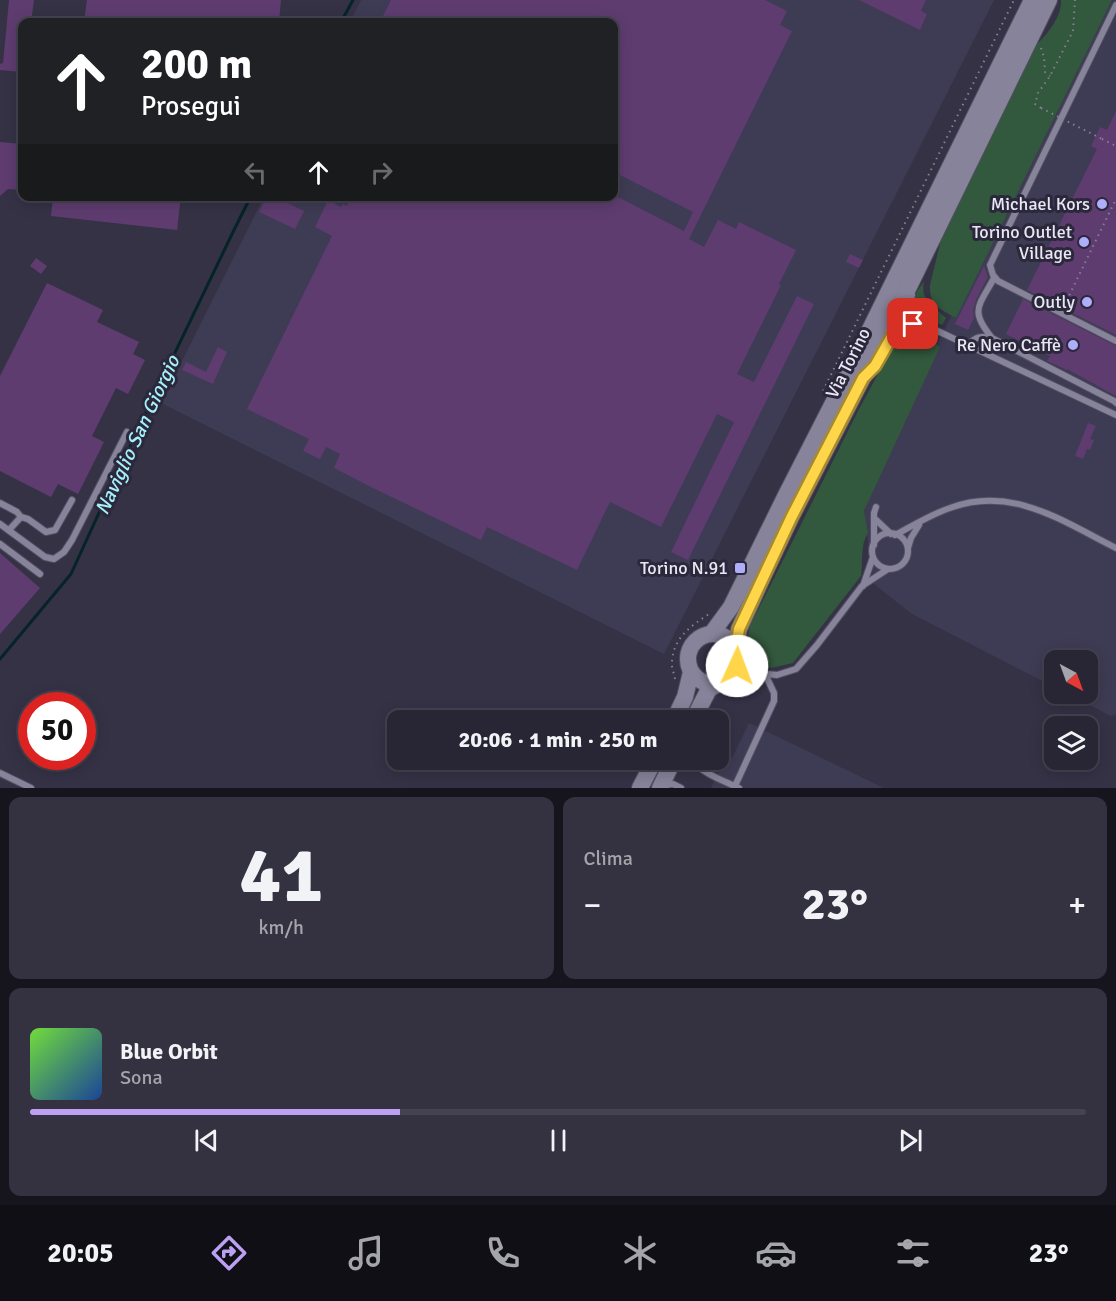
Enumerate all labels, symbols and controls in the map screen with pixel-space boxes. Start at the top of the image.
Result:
text: 200 m [141,39,252,90]
icon: ahead [42,42,120,120]
text: Prosegui [141,90,241,123]
icon: left [239,156,272,189]
icon: ahead [302,156,335,189]
icon: right [365,156,398,189]
place label: Michael Kors [991,193,1090,215]
marker: Michael Kors [1095,197,1109,211]
place label: Torino Outlet Village [972,221,1072,264]
marker: Torino Outlet Village [1077,235,1091,249]
place label: Outly [1034,291,1076,313]
marker: Outly [1080,295,1094,309]
pin [887,298,938,349]
icon: arrive [896,307,929,340]
street label: Via Torino [821,324,875,402]
place label: Re Nero Caffè [956,334,1061,356]
marker: Re Nero Caffè [1066,338,1080,352]
water label: Naviglio San Giorgio [90,350,186,519]
place label: Torino N.91 [640,557,728,579]
marker: Torino N.91 [733,561,747,575]
position arrow [705,634,769,698]
north arrow [1044,650,1098,704]
map controls [1044,650,1098,770]
speed limit sign: 50 [18,692,96,770]
button: layers [1044,716,1098,770]
text: 20:06 · 1 min · 250 m [458,726,658,753]
text: 41 [239,828,323,924]
text: Clima [584,846,633,871]
text: 23° [801,877,868,932]
text: − [584,885,601,926]
text: + [1068,885,1086,926]
text: km/h [259,915,304,940]
text: Blue Orbit [120,1038,218,1065]
text: Sona [120,1065,163,1090]
icon: previous [190,1124,223,1157]
icon: pause [542,1124,575,1157]
icon: next [894,1124,927,1157]
icon: directions [208,1232,250,1274]
icon: music [345,1232,387,1274]
icon: phone [482,1232,524,1274]
icon: climate [619,1232,661,1274]
icon: car [755,1232,797,1274]
icon: filters [892,1232,934,1274]
text: 20:05 [47,1237,114,1270]
text: 23° [1029,1237,1069,1270]

